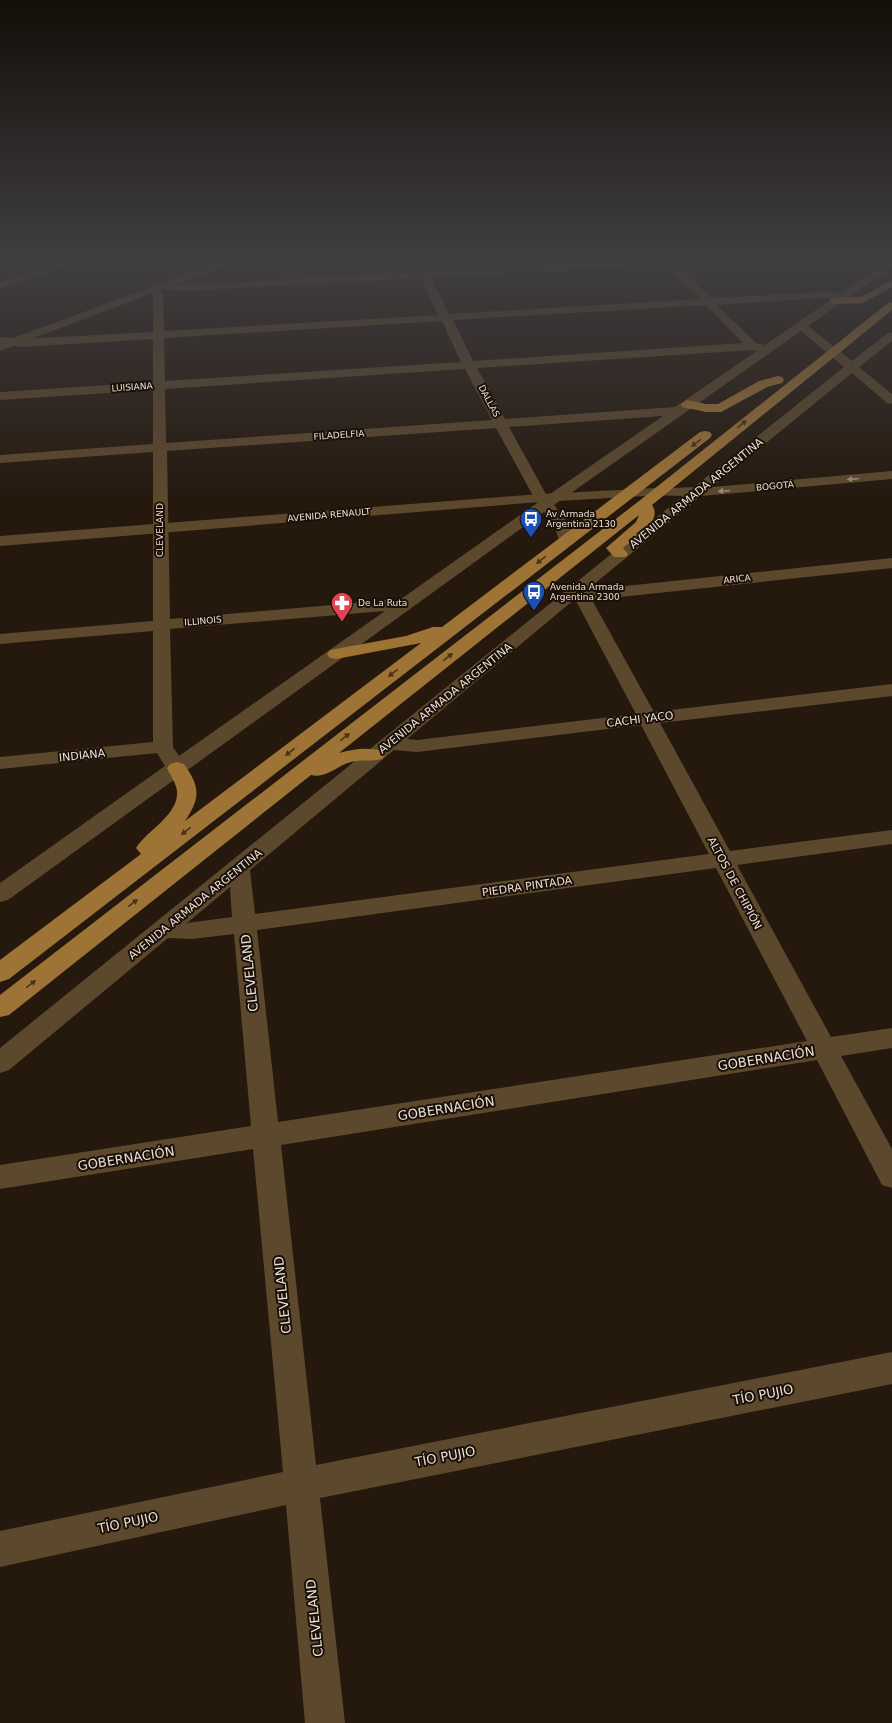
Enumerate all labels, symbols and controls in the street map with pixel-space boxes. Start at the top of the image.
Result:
street label: LUISIANA [111,381,154,393]
street label: DALLAS [476,383,502,419]
one-way arrow [737,420,748,428]
street label: FILADELFIA [313,428,366,442]
street label: AVENIDA ARMADA ARGENTINA [627,435,766,551]
one-way arrow [690,438,701,447]
one-way arrow [847,476,859,482]
street label: BOGOTÁ [755,478,795,493]
one-way arrow [718,487,730,494]
street label: CLEVELAND [155,503,165,557]
street label: AVENIDA RENAULT [287,506,371,524]
bus stop icon: Av Armada Argentina 2130 [518,506,544,539]
place label: Av Armada Argentina 2130 [546,509,616,529]
one-way arrow [535,555,546,564]
street label: ARICA [723,573,752,585]
bus stop icon: Avenida Armada Argentina 2300 [521,579,547,612]
place label: Avenida Armada Argentina 2300 [550,582,624,602]
pharmacy icon: De La Ruta [329,590,355,623]
place label: De La Ruta [358,598,407,608]
street label: ILLINOIS [184,614,222,628]
street label: AVENIDA ARMADA ARGENTINA [376,640,515,756]
one-way arrow [442,653,453,661]
one-way arrow [388,669,399,677]
street label: CACHI YACO [606,709,675,730]
one-way arrow [340,733,351,741]
street label: INDIANA [58,747,106,764]
one-way arrow [284,748,295,756]
one-way arrow [181,826,192,835]
street label: ALTOS DE CHIPIÓN [705,835,764,932]
street label: AVENIDA ARMADA ARGENTINA [126,846,265,962]
street label: PIEDRA PINTADA [481,874,573,899]
one-way arrow [127,899,138,908]
street label: CLEVELAND [238,933,261,1012]
one-way arrow [25,980,36,988]
street label: GOBERNACIÓN [717,1043,816,1074]
street label: GOBERNACIÓN [397,1093,496,1124]
street label: GOBERNACIÓN [77,1143,176,1174]
street label: CLEVELAND [271,1255,294,1334]
street label: TÍO PUJIO [731,1381,795,1408]
street label: TÍO PUJIO [413,1443,477,1470]
street label: TÍO PUJIO [96,1509,160,1536]
street label: CLEVELAND [303,1578,326,1657]

